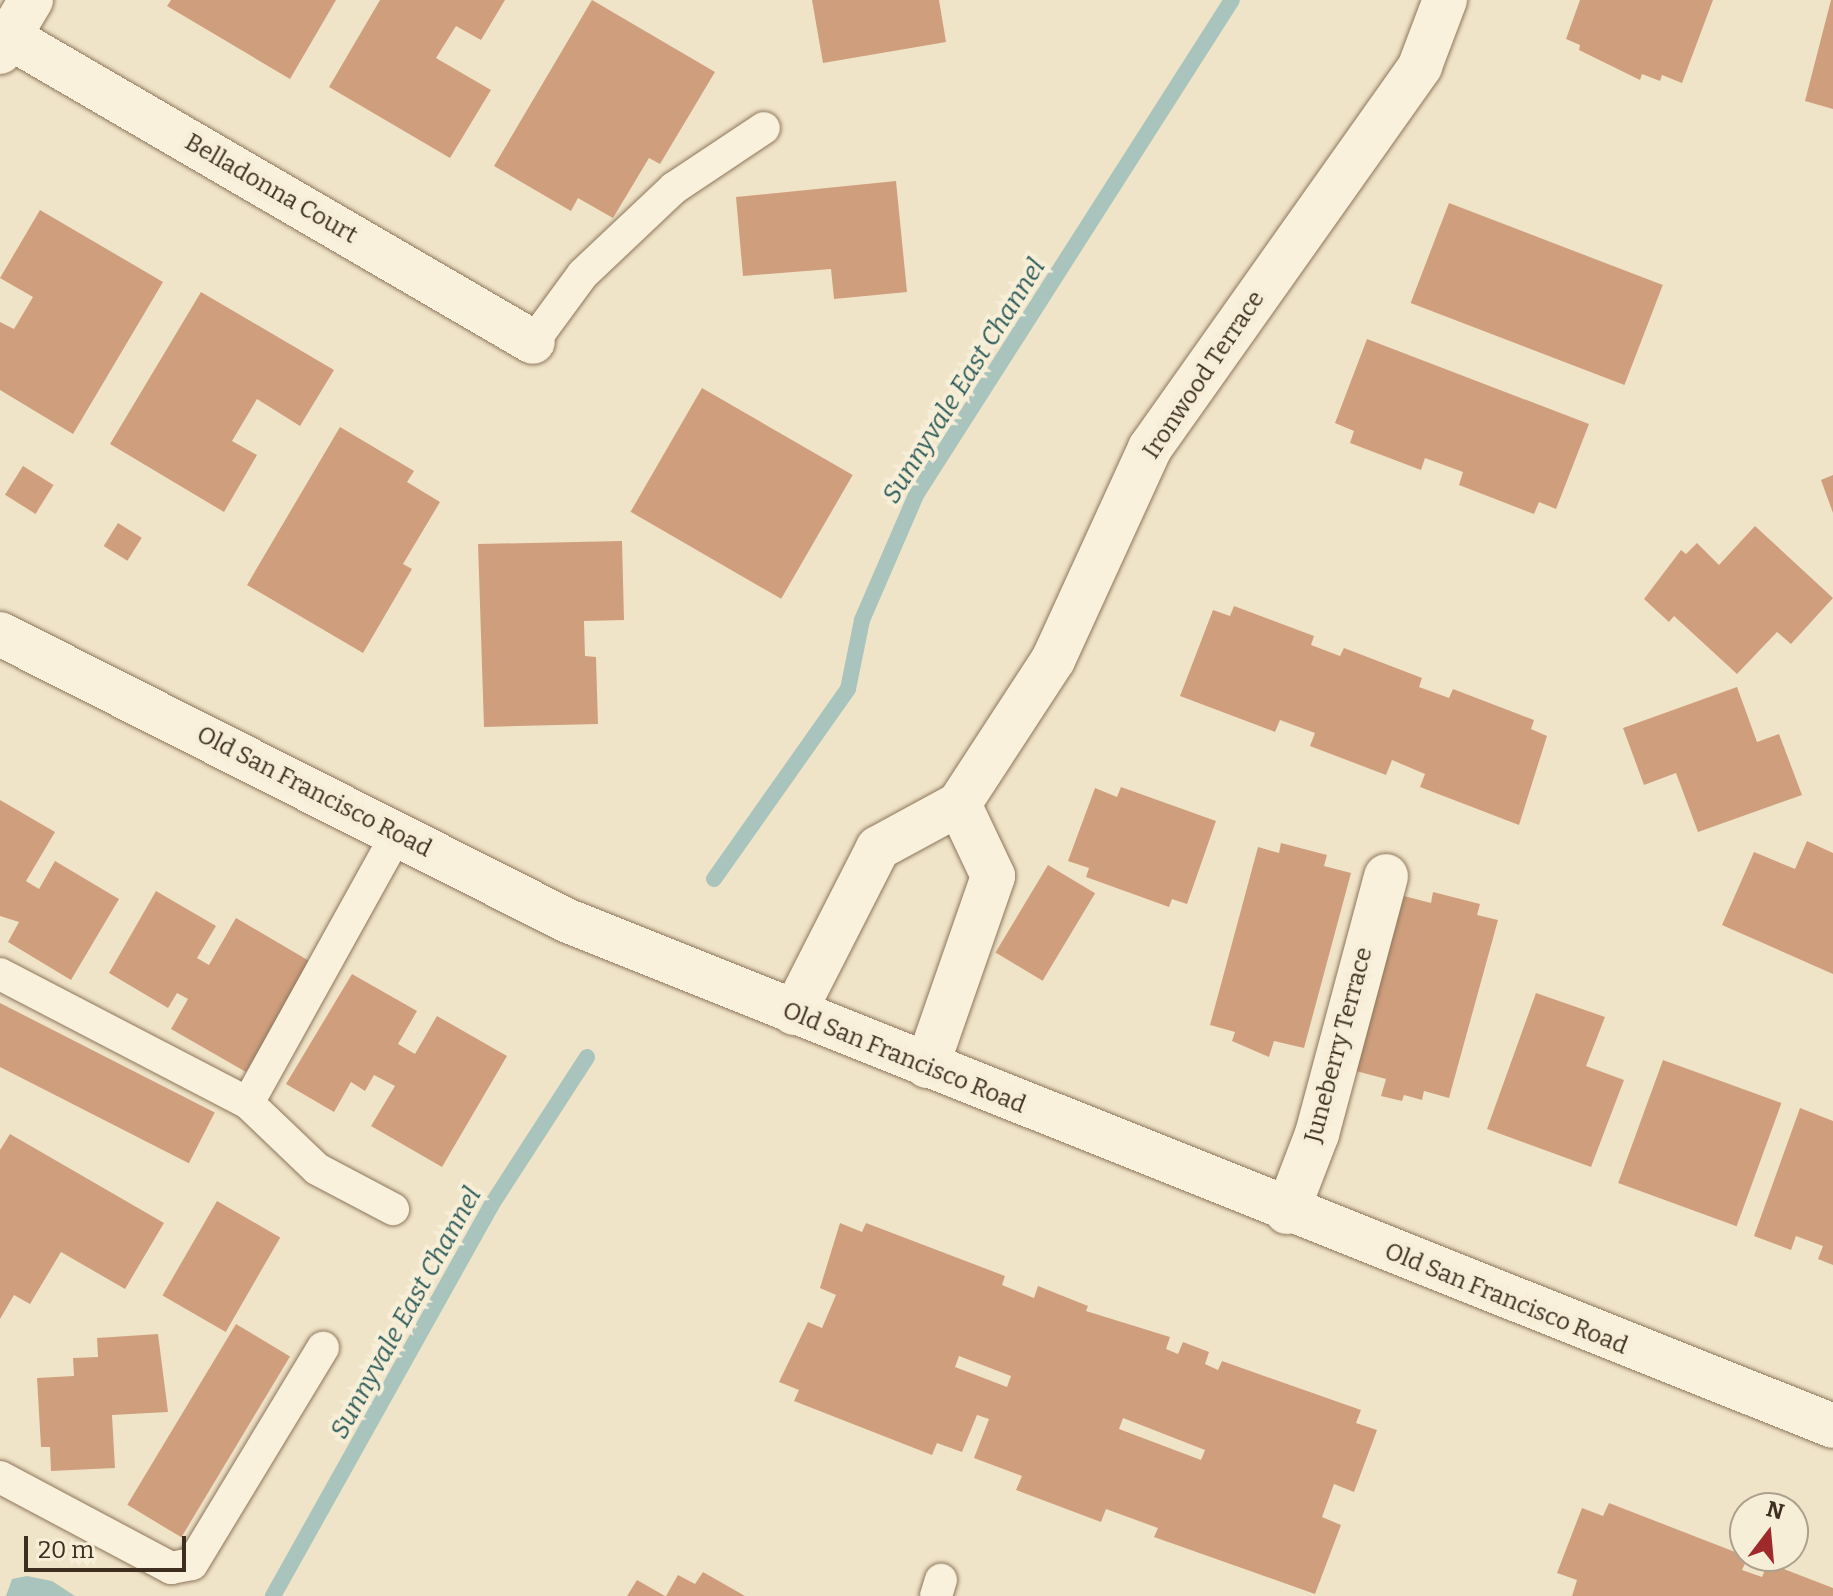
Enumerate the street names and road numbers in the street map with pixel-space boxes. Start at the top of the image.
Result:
street label: Belladonna Court [180,128,362,250]
street label: Ironwood Terrace [1137,285,1271,465]
street label: Old San Francisco Road [192,720,436,864]
street label: Juneberry Terrace [1299,944,1379,1146]
street label: Old San Francisco Road [778,996,1030,1120]
street label: Old San Francisco Road [1380,1237,1632,1361]

